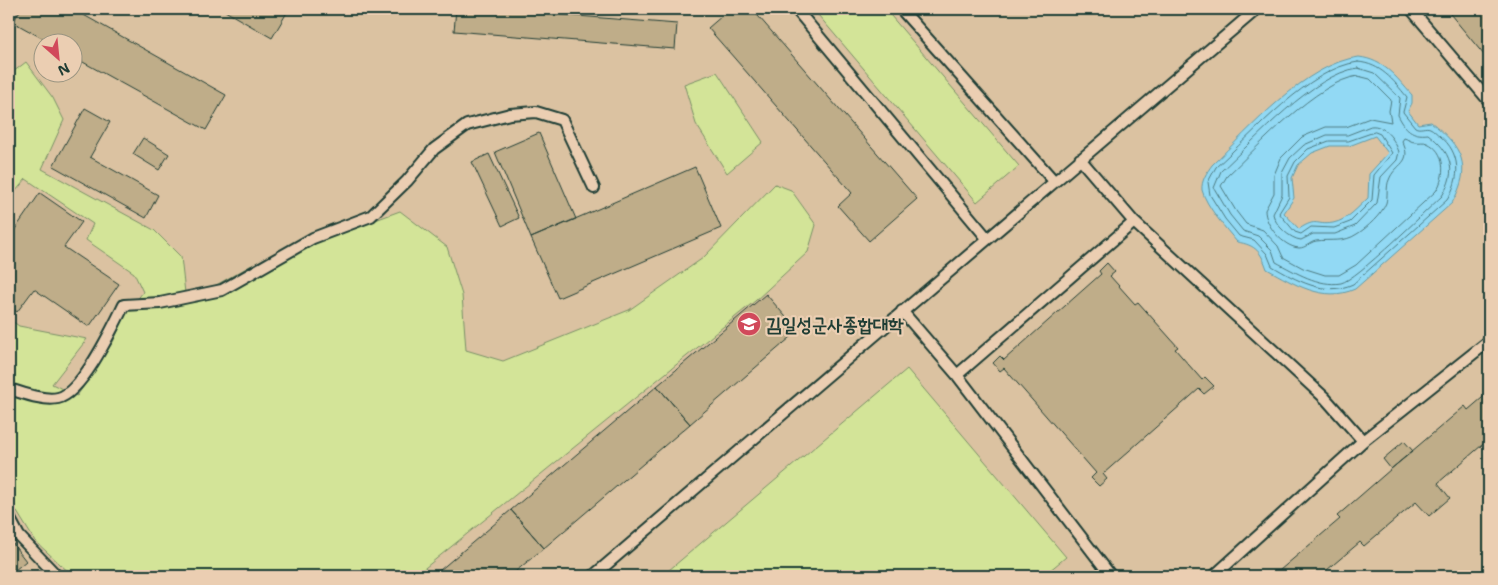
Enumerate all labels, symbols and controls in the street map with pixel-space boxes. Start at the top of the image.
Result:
north arrow [32,32,82,82]
text: N [55,59,73,80]
school or university icon: 김일성군사종합대학 [736,311,762,337]
place label: 김일성군사종합대학 [766,312,904,337]

